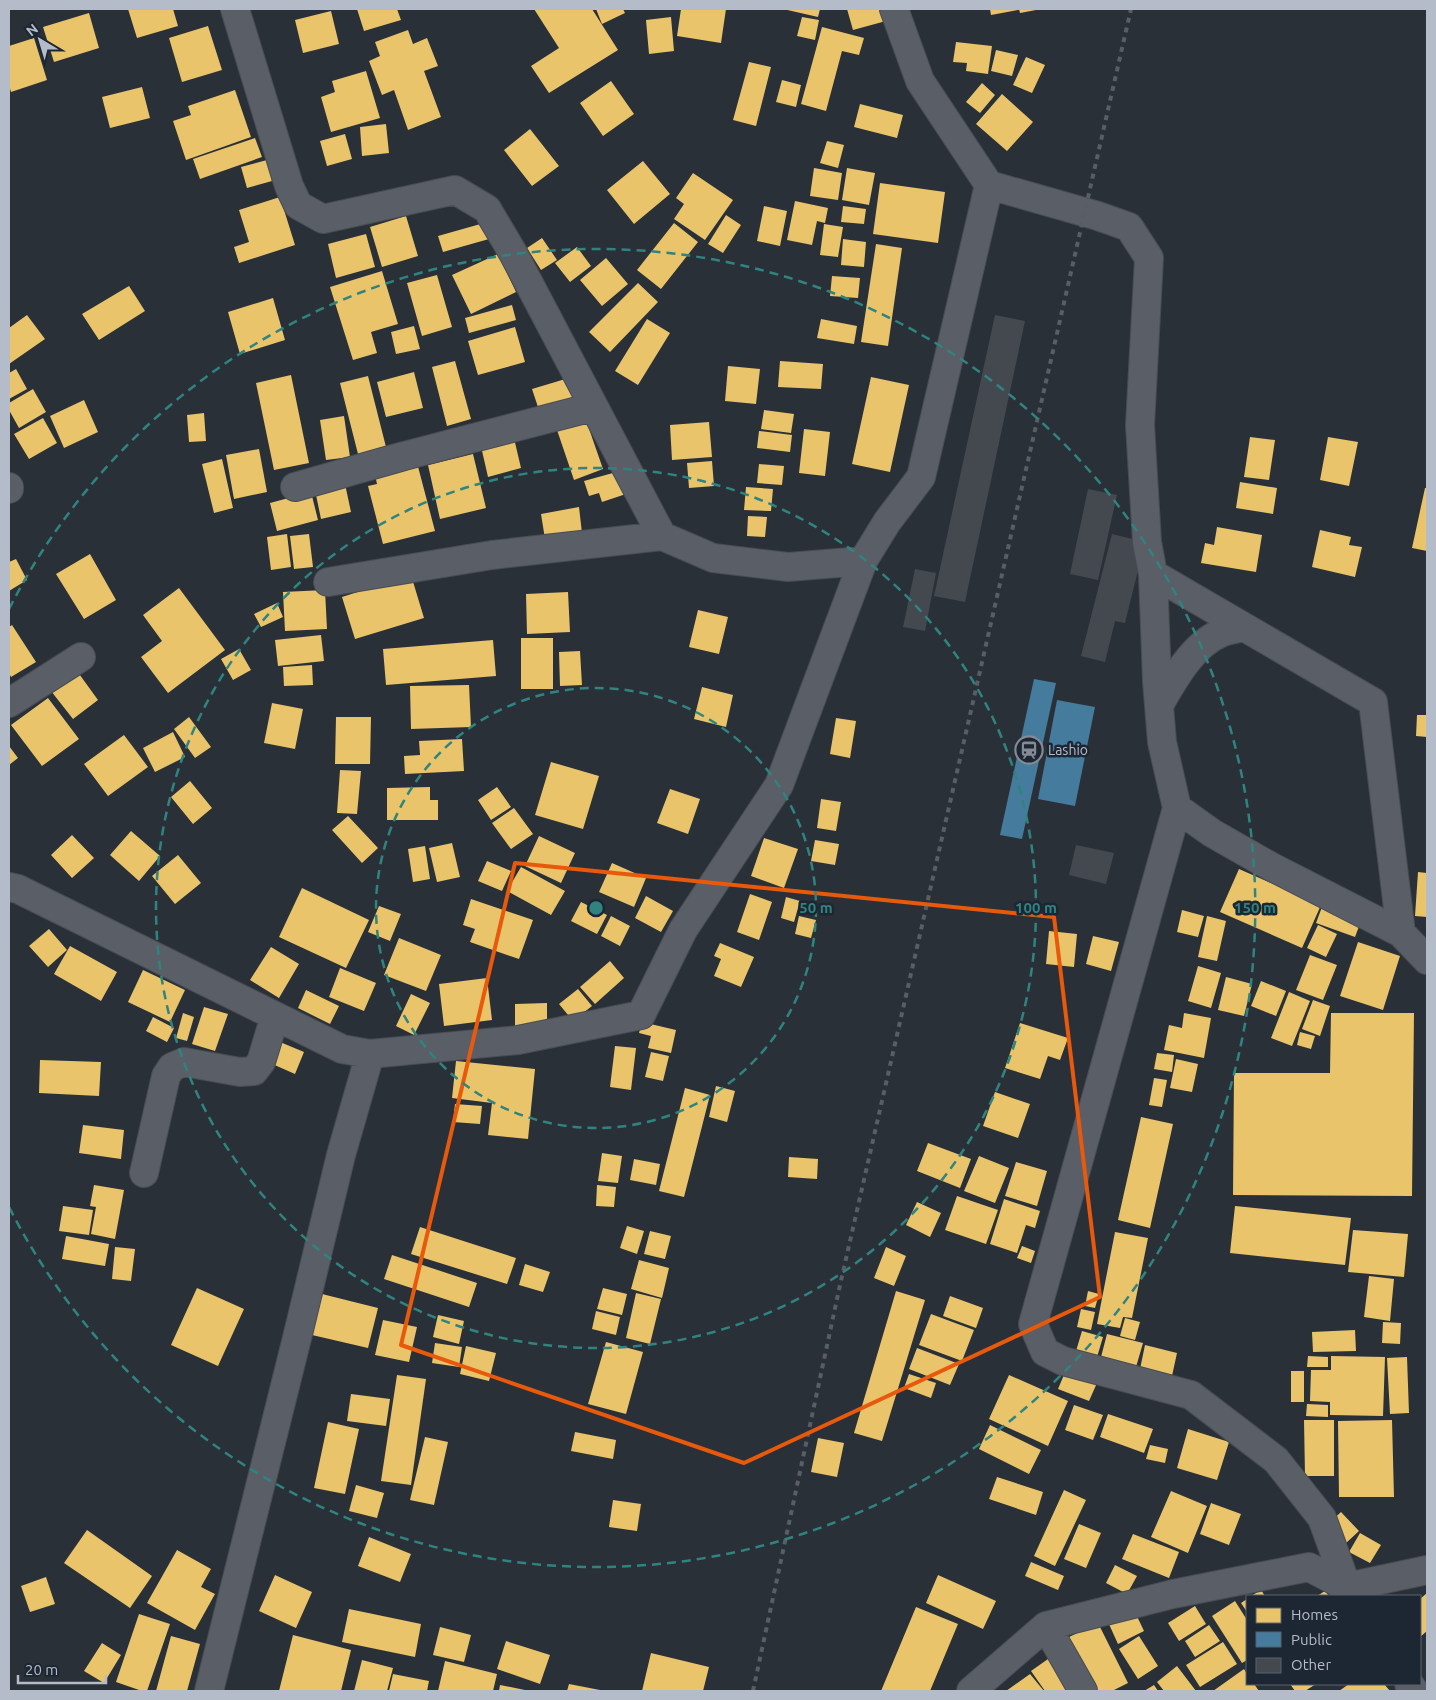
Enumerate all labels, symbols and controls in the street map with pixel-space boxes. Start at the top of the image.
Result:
north arrow [15,15,65,65]
text: N [23,20,41,39]
station icon: Lashio [1014,735,1044,765]
place label: Lashio [1048,742,1088,758]
centre of rings [587,899,605,917]
text: 50 m [799,899,833,916]
text: 100 m [1015,899,1057,916]
text: 150 m [1234,899,1276,916]
legend [1246,1595,1421,1685]
text: Homes [1291,1606,1338,1623]
text: Public [1291,1631,1332,1648]
scale bar [18,1652,105,1684]
text: Other [1291,1656,1331,1673]
text: 20 m [25,1661,58,1678]

